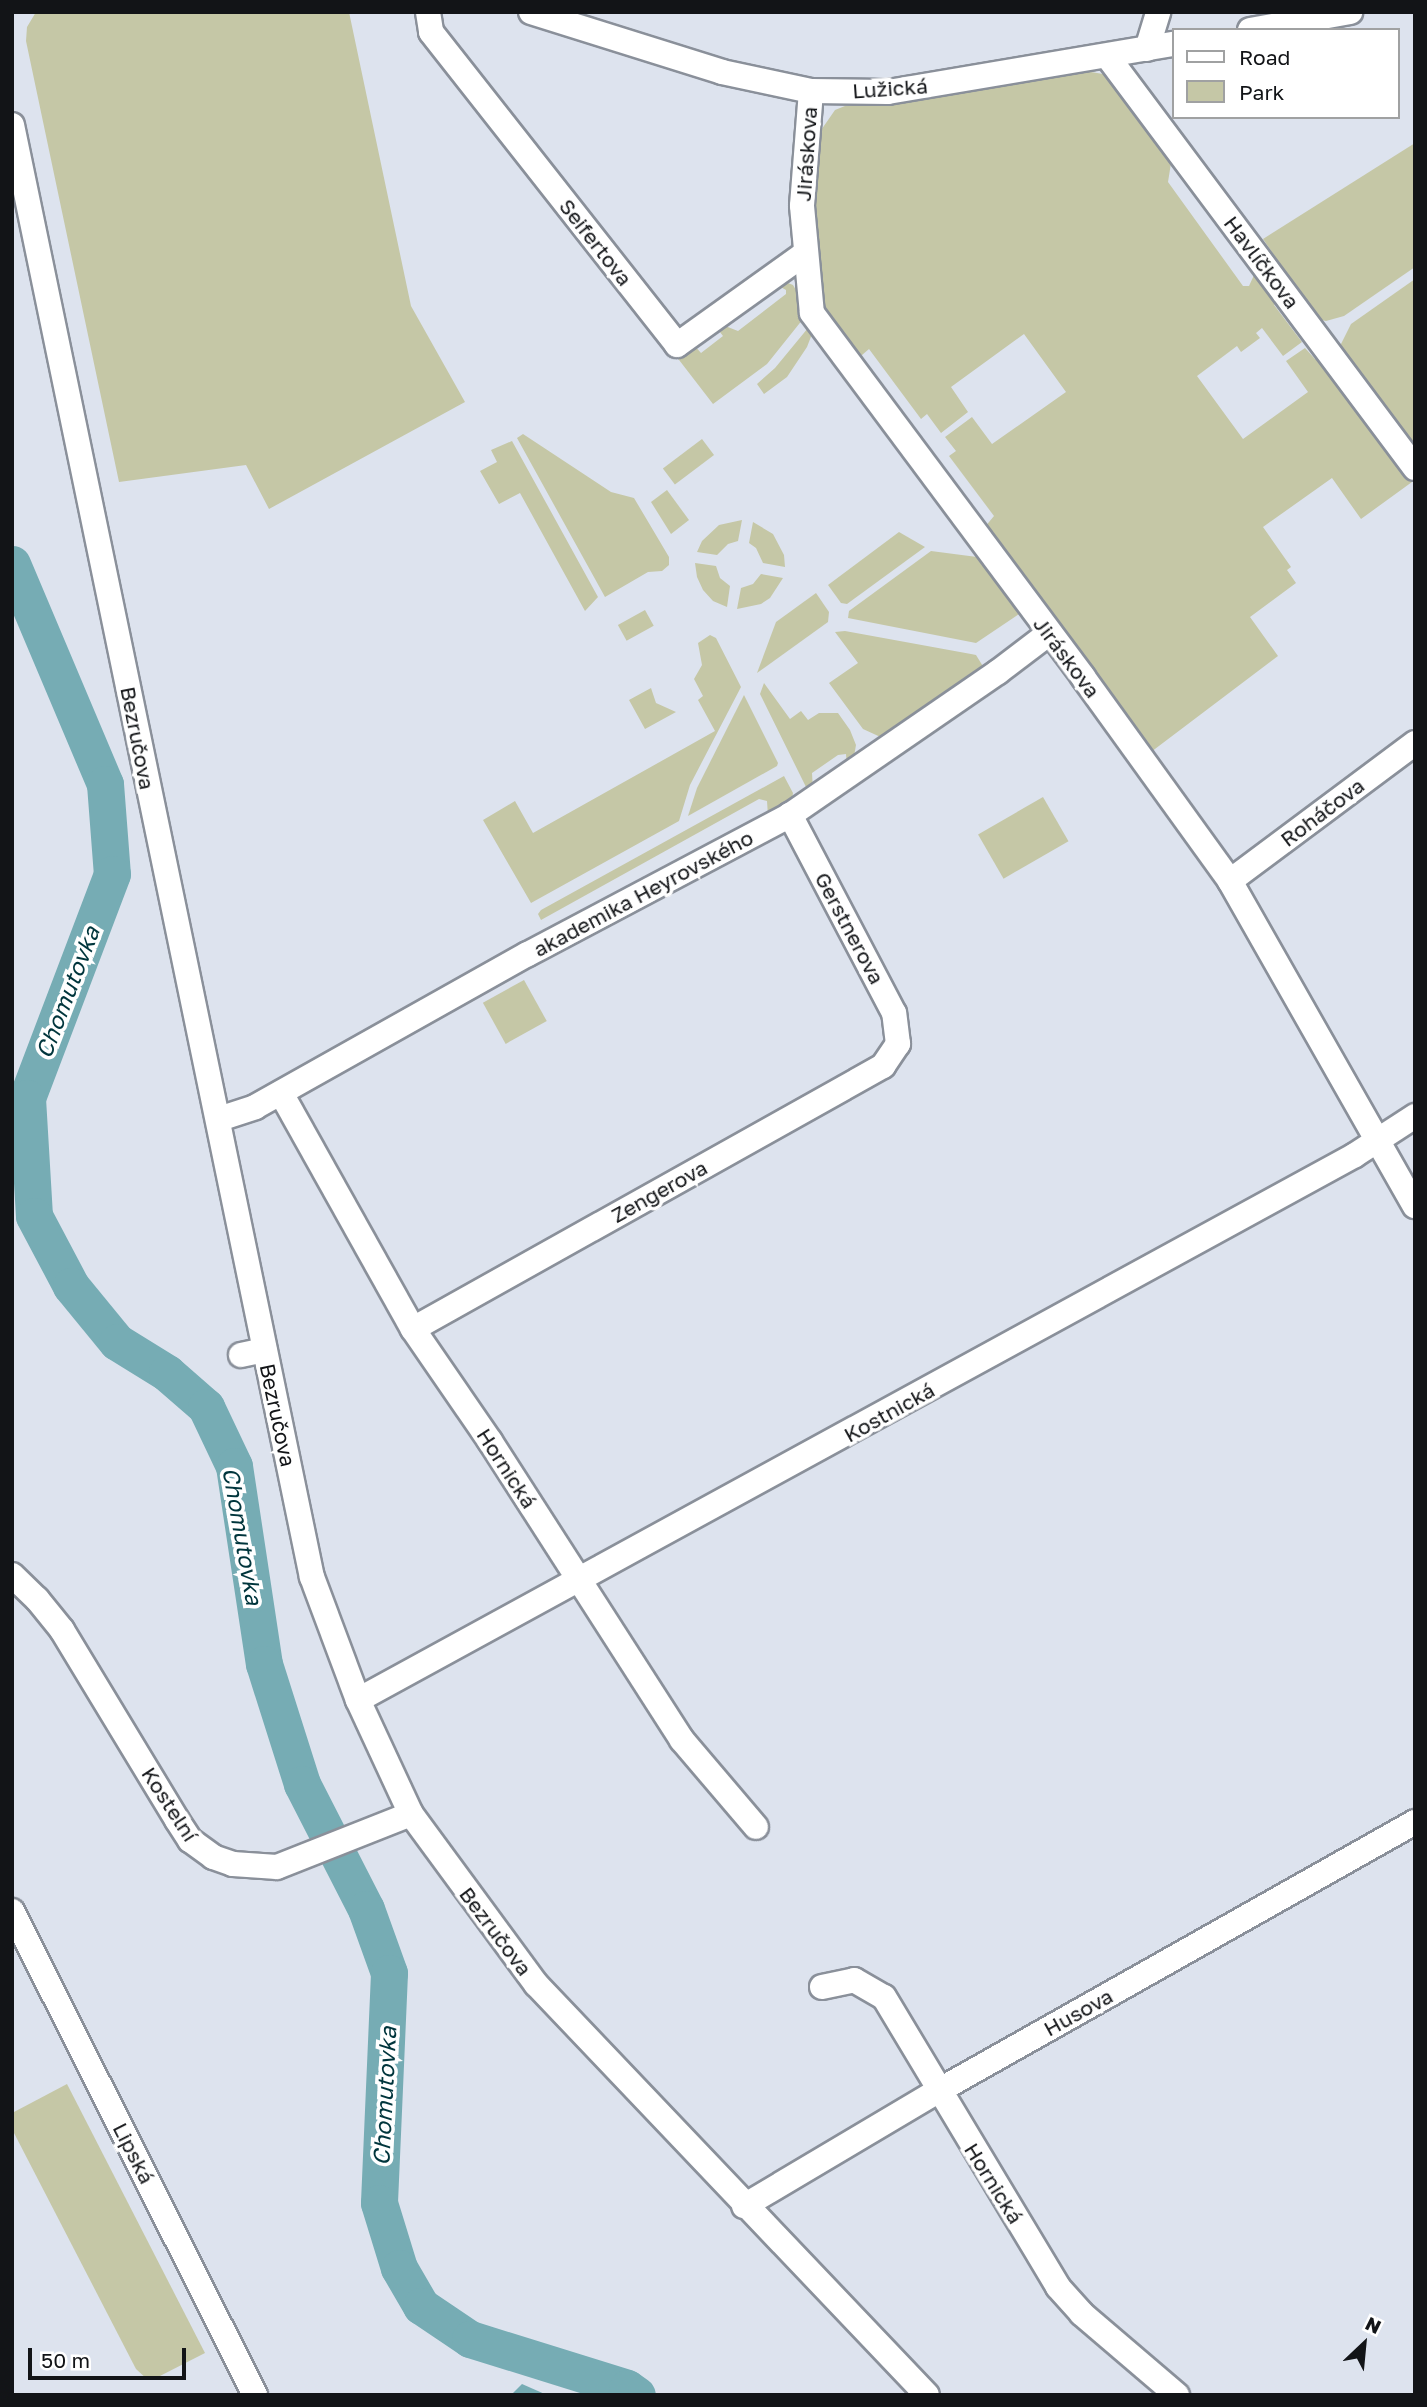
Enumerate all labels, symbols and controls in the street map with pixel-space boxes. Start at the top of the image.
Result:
legend [1172,28,1399,119]
text: Road [1239,44,1290,70]
street label: Lužická [851,73,929,103]
text: Park [1239,79,1284,105]
street label: Jiráskova [790,106,822,202]
street label: Seifertova [554,194,638,290]
street label: Havlíčkova [1219,211,1305,313]
street label: Jiráskova [1028,612,1106,702]
street label: Bezručova [116,684,160,792]
street label: Roháčova [1275,772,1369,852]
street label: akademika Heyrovského [529,824,757,962]
street label: Gerstnerova [810,868,890,988]
water label: Chomutovka [29,922,105,1062]
street label: Zengerova [607,1154,711,1228]
street label: Bezručova [255,1361,301,1469]
street label: Kostnická [839,1377,939,1447]
street label: Hornická [472,1423,542,1513]
water label: Chomutovka [217,1465,269,1607]
street label: Kostelní [137,1762,203,1846]
street label: Bezručova [454,1882,538,1980]
street label: Husova [1039,1983,1117,2041]
water label: Chomutovka [367,2026,401,2166]
street label: Lipská [108,2118,160,2188]
street label: Hornická [959,2138,1029,2228]
north arrow [1329,2309,1399,2379]
text: N [1362,2311,1385,2338]
scale bar [32,2334,189,2378]
text: 50 m [41,2347,90,2373]

